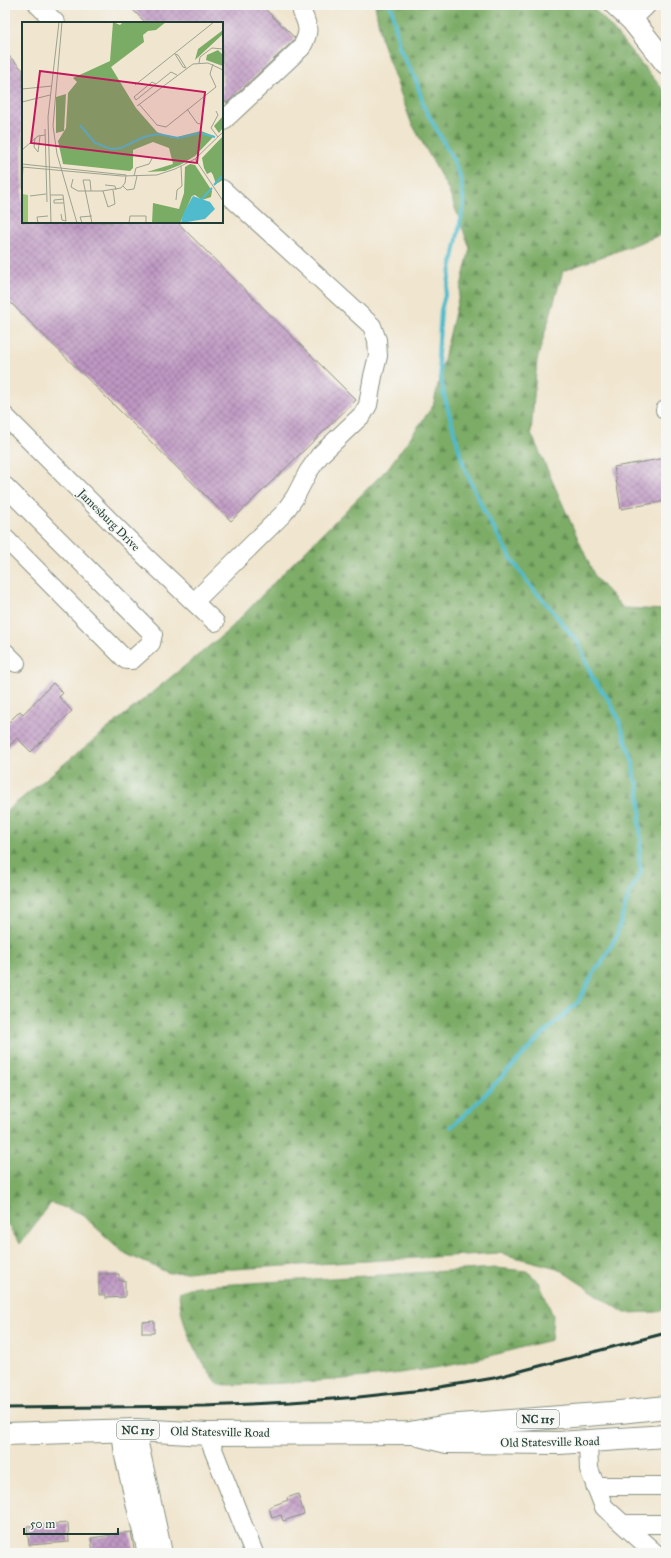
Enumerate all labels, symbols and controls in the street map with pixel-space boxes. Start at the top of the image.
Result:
inset map [22,22,223,223]
street label: Jamesburg Drive [73,485,143,555]
road number: NC 115 [517,1410,559,1428]
road number: NC 115 [117,1421,159,1439]
street label: Old Statesville Road [170,1424,270,1440]
street label: Old Statesville Road [500,1434,600,1450]
scale bar [24,1510,118,1536]
text: 50 m [30,1517,55,1531]

